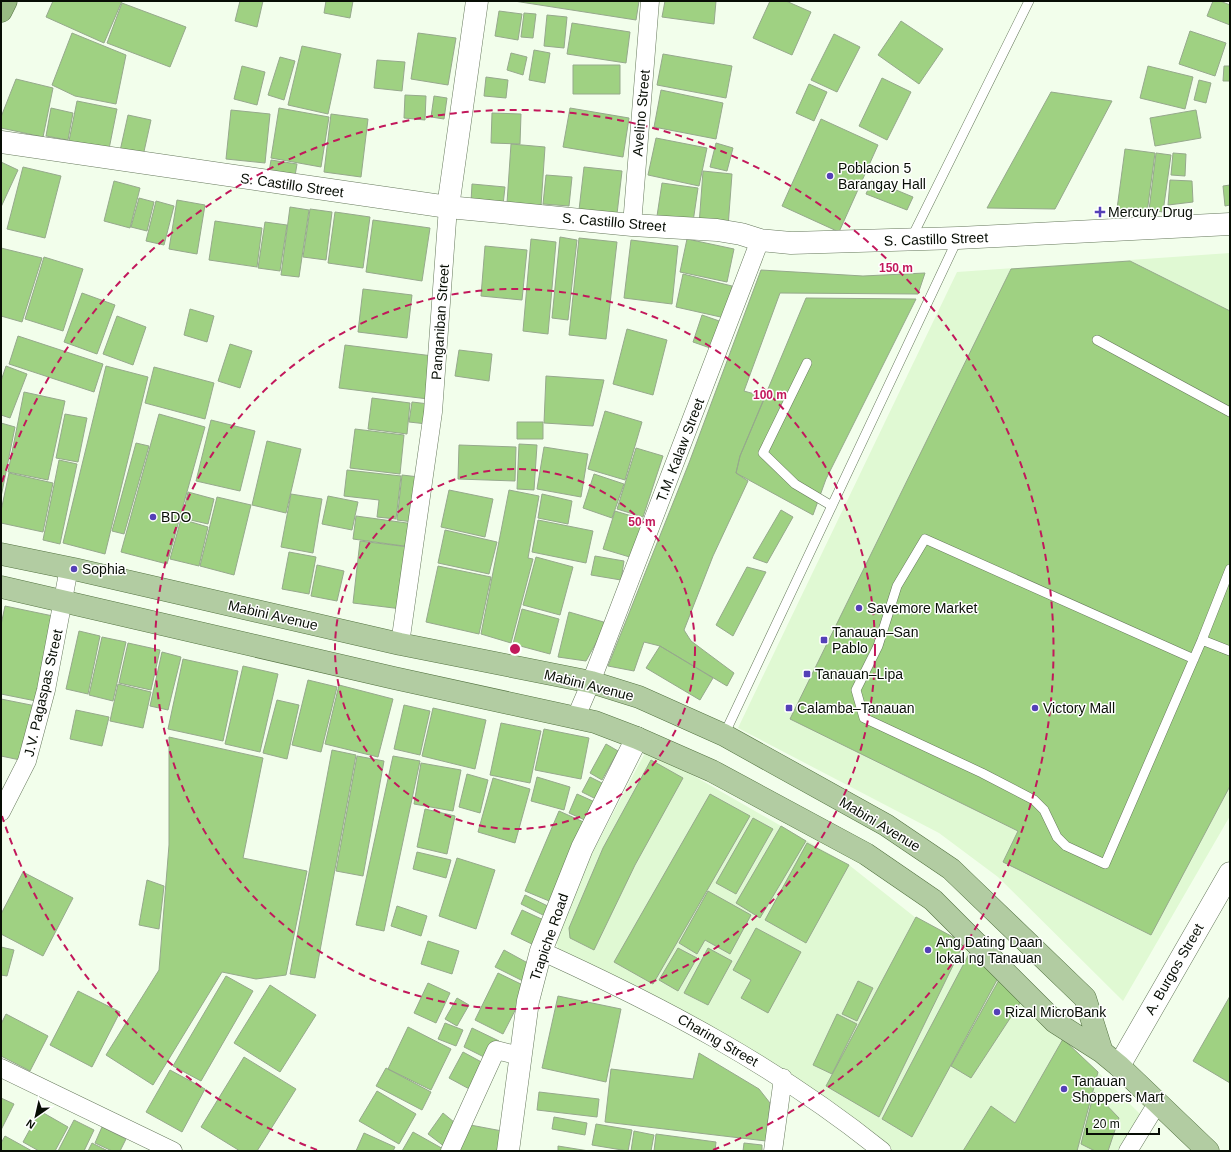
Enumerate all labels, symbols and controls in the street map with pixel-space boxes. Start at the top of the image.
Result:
street label: Avelino Street [629,69,653,157]
place label: Poblacion 5 Barangay Hall [838,160,926,192]
street label: S. Castillo Street [239,170,345,200]
marker: Poblacion 5 Barangay Hall [825,171,835,181]
place label: Mercury Drug [1108,204,1193,220]
marker: Mercury Drug [1095,207,1105,217]
street label: S. Castillo Street [561,209,667,235]
street label: S. Castillo Street [884,229,988,249]
text: 150 m [879,261,913,275]
street label: Panganiban Street [428,263,452,380]
text: 100 m [753,388,787,402]
street label: T.M. Kalaw Street [653,396,707,504]
place label: BDO [161,509,191,525]
marker: BDO [148,512,158,522]
text: 50 m [628,515,656,529]
place label: Sophia [82,561,126,577]
marker: Sophia [69,564,79,574]
street label: Mabini Avenue [227,597,320,633]
place label: Savemore Market [867,600,978,616]
marker: Savemore Market [854,603,864,613]
place label: Tanauan–San Pablo [832,624,918,656]
street label: J.V. Pagaspas Street [21,628,65,758]
marker: Tanauan–San Pablo [819,635,829,645]
centre of rings [508,642,522,656]
street label: Mabini Avenue [543,666,636,704]
place label: Tanauan–Lipa [815,666,903,682]
marker: Tanauan–Lipa [802,669,812,679]
place label: Calamba–Tanauan [797,700,915,716]
place label: Victory Mall [1043,700,1115,716]
marker: Calamba–Tanauan [784,703,794,713]
marker: Victory Mall [1030,703,1040,713]
street label: Mabini Avenue [837,794,924,855]
street label: Trapiche Road [527,891,571,983]
street label: A. Burgos Street [1141,920,1207,1017]
place label: Ang Dating Daan lokal ng Tanauan [936,934,1043,966]
marker: Ang Dating Daan lokal ng Tanauan [923,945,933,955]
place label: Rizal MicroBank [1005,1004,1107,1020]
marker: Rizal MicroBank [992,1007,1002,1017]
street label: Charing Street [675,1011,761,1070]
place label: Tanauan Shoppers Mart [1072,1073,1164,1105]
marker: Tanauan Shoppers Mart [1059,1084,1069,1094]
north arrow [16,1096,56,1136]
scale bar [1087,1110,1159,1136]
text: N [24,1117,37,1131]
text: 20 m [1093,1117,1120,1131]

